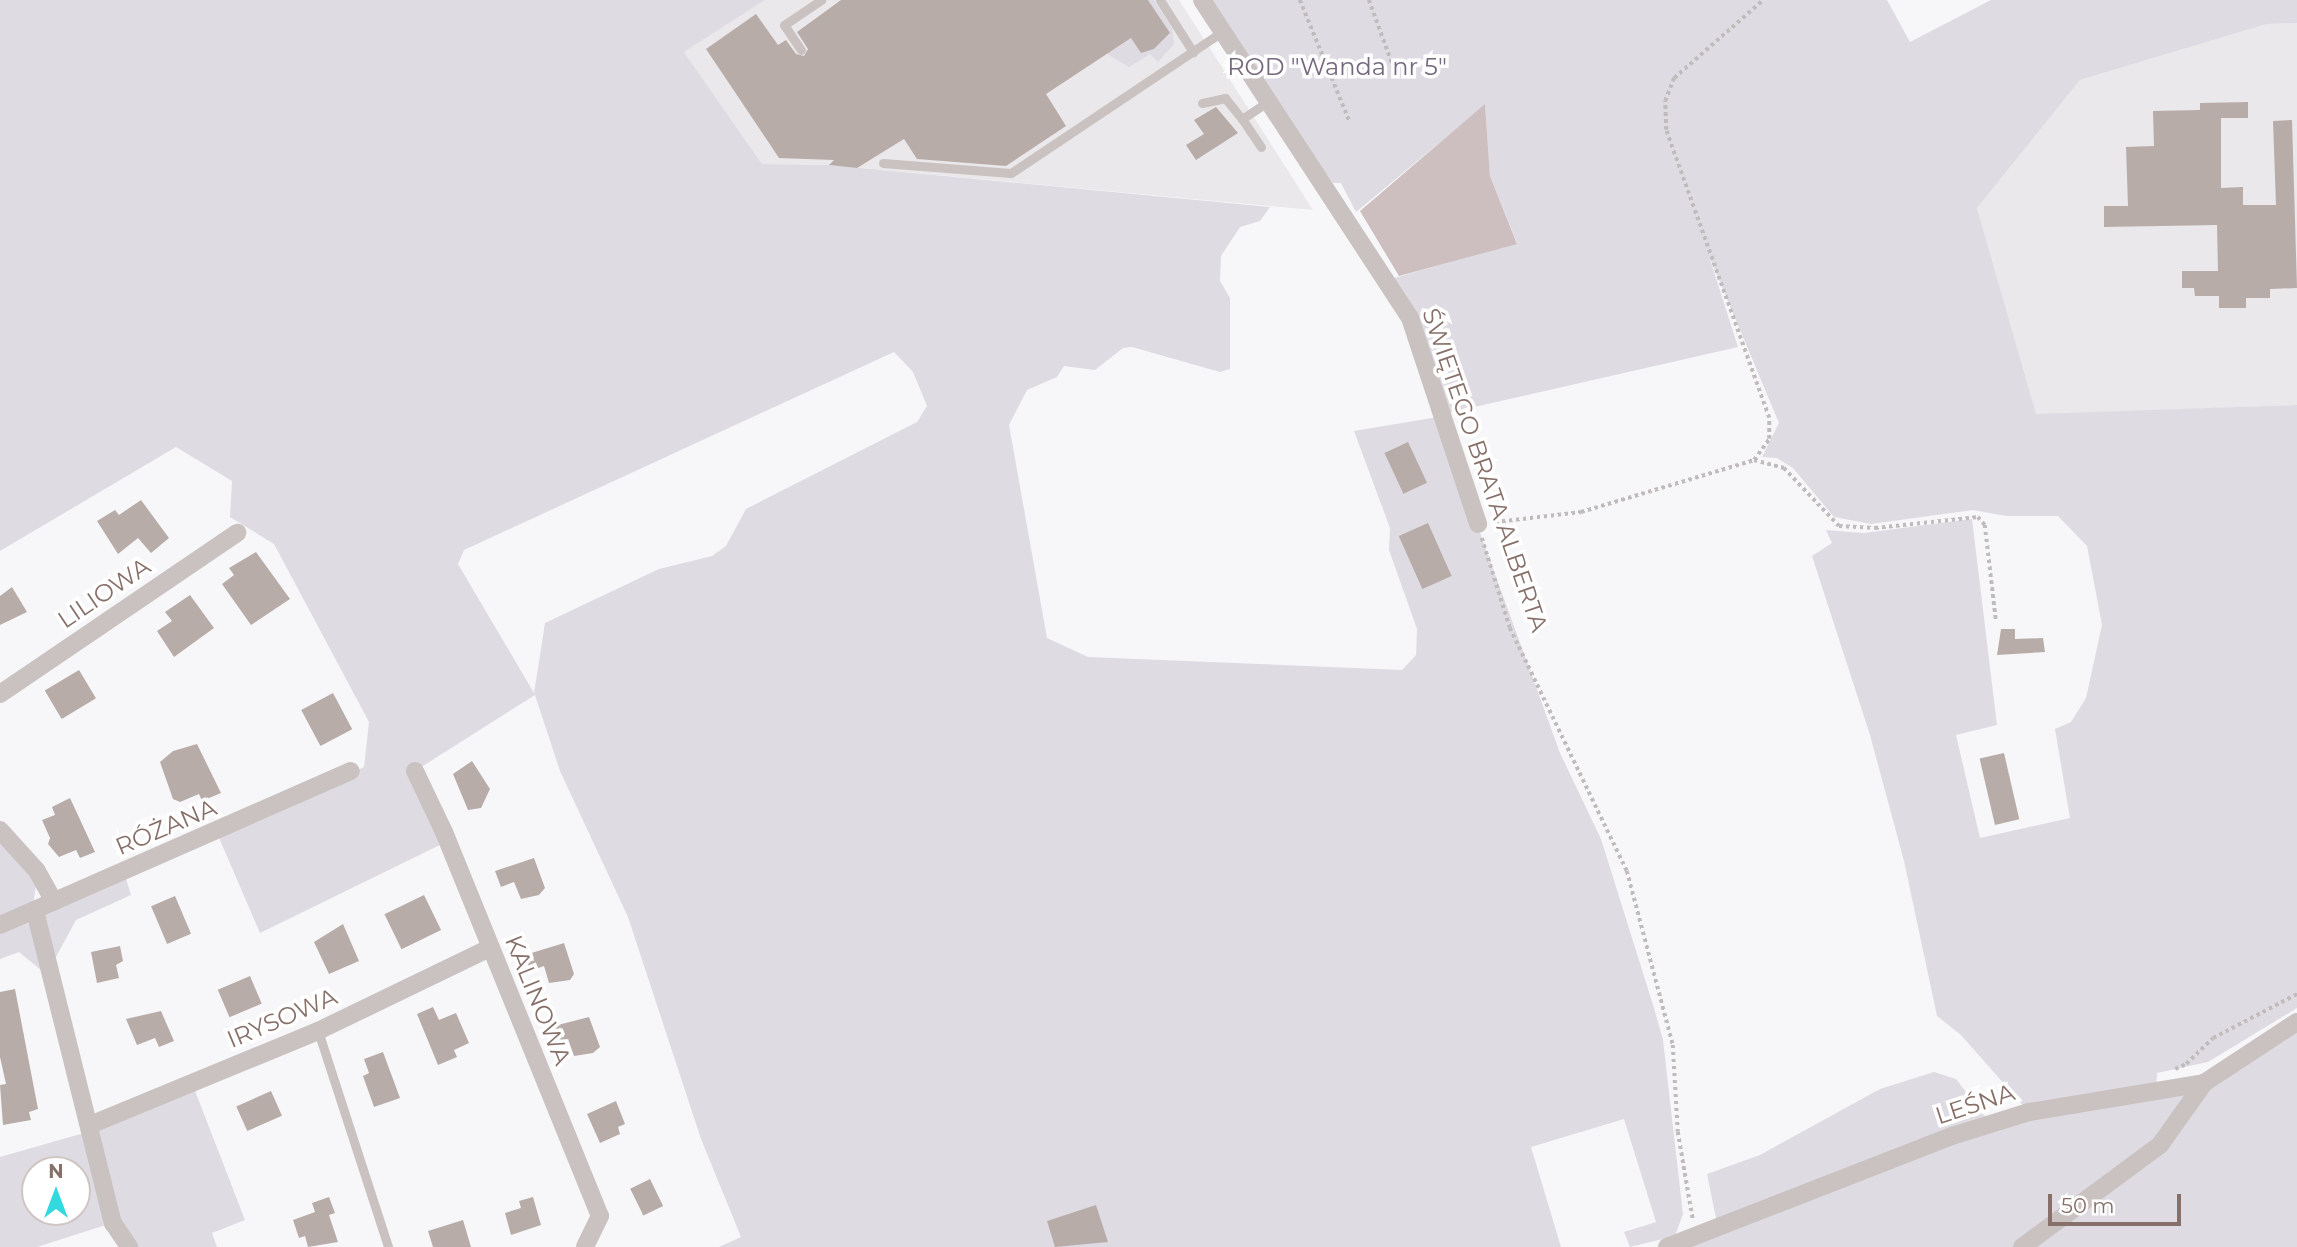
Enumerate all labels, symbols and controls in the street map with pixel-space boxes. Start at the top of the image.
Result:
park label: ROD "Wanda nr 5" [1227,53,1447,81]
street label: ŚWIĘTEGO BRATA ALBERTA [1416,305,1554,635]
street label: LILIOWA [52,552,156,634]
street label: RÓŻANA [111,793,221,861]
street label: KALINOWA [499,931,577,1069]
street label: IRYSOWA [223,982,341,1054]
street label: LEŚNA [1932,1078,2018,1130]
north arrow [21,1156,91,1226]
text: N [48,1160,64,1183]
scale bar [2052,1180,2185,1224]
text: 50 m [2061,1193,2115,1218]

